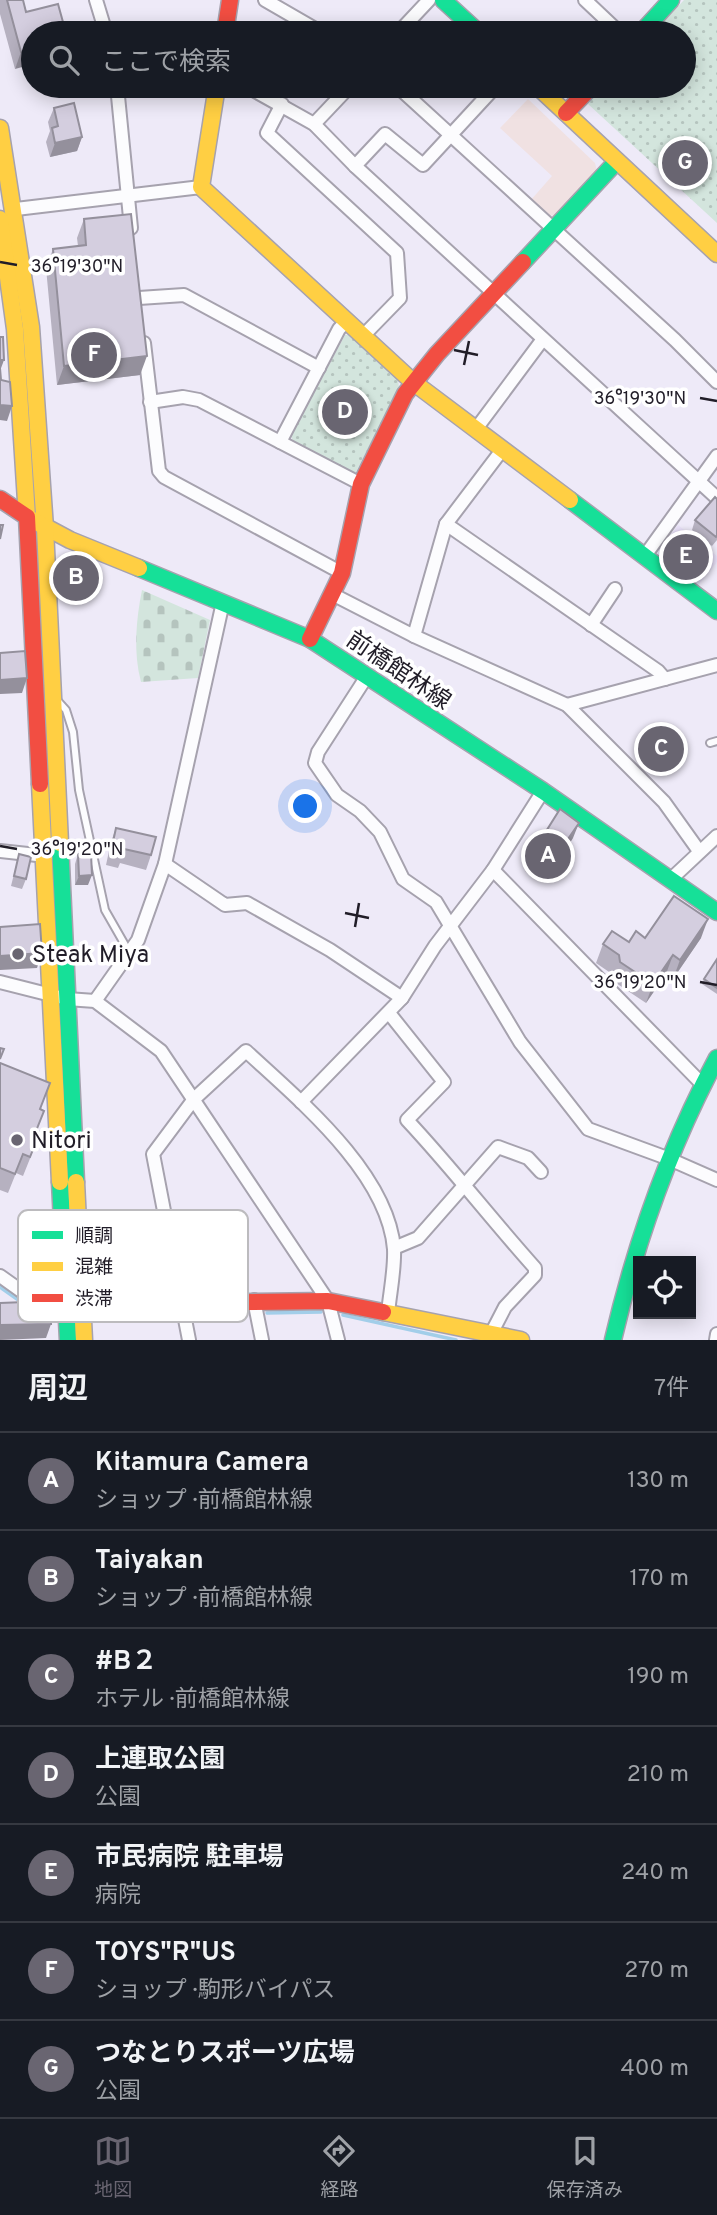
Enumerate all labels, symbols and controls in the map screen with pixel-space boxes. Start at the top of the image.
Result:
search box [21,21,696,98]
icon: search [45,41,83,79]
text: ここで検索 [101,47,231,80]
pin: G [662,137,708,189]
text: 36°19'30"N [31,256,123,279]
pin: F [71,329,117,381]
pin: D [322,386,368,438]
text: 36°19'30"N [594,388,686,411]
pin: E [663,531,709,583]
pin: B [53,552,99,604]
street label: 前橋館林線 [340,626,456,718]
pin: C [638,723,684,775]
your location [288,789,322,823]
pin: A [525,830,571,882]
text: 36°19'20"N [31,839,123,862]
place label: Steak Miya [32,941,149,971]
marker: Steak Miya [10,946,26,962]
text: 36°19'20"N [594,972,686,995]
place label: Nitori [31,1127,92,1157]
marker: Nitori [9,1132,25,1148]
legend [18,1210,248,1322]
text: 順調 [75,1225,113,1249]
text: 混雑 [75,1256,113,1280]
map controls [633,1256,696,1319]
button: locate [633,1256,696,1319]
text: 渋滞 [75,1288,113,1312]
text: 周辺 [28,1372,88,1409]
text: 7件 [654,1375,689,1404]
text: Kitamura Camera [95,1447,309,1480]
text: A [43,1467,59,1496]
text: 130 m [627,1467,689,1496]
text: ショップ · 前橋館林線 [95,1487,313,1516]
text: Taiyakan [95,1545,204,1578]
text: B [43,1565,59,1594]
text: 170 m [630,1565,689,1594]
text: ショップ · 前橋館林線 [95,1585,313,1614]
text: #B２ [95,1646,157,1679]
text: C [44,1663,58,1692]
text: 190 m [627,1663,689,1692]
text: ホテル · 前橋館林線 [95,1686,290,1715]
text: 上連取公園 [95,1744,225,1777]
text: D [43,1761,59,1790]
text: 210 m [627,1761,689,1790]
text: 公園 [95,1784,141,1813]
text: 市民病院 駐車場 [95,1842,284,1875]
text: E [44,1859,58,1888]
text: 240 m [621,1859,689,1888]
text: 病院 [95,1882,141,1911]
text: TOYS"R"US [95,1937,236,1970]
text: F [44,1957,58,1986]
text: 270 m [624,1957,689,1986]
text: ショップ · 駒形バイパス [95,1977,335,2006]
text: つなとりスポーツ広場 [95,2038,354,2071]
text: G [43,2055,59,2084]
text: 400 m [620,2055,689,2084]
text: 公園 [95,2078,141,2107]
tab: 地図 [94,2132,132,2203]
tab: 経路 [320,2132,359,2203]
tab: 保存済み [547,2132,623,2203]

